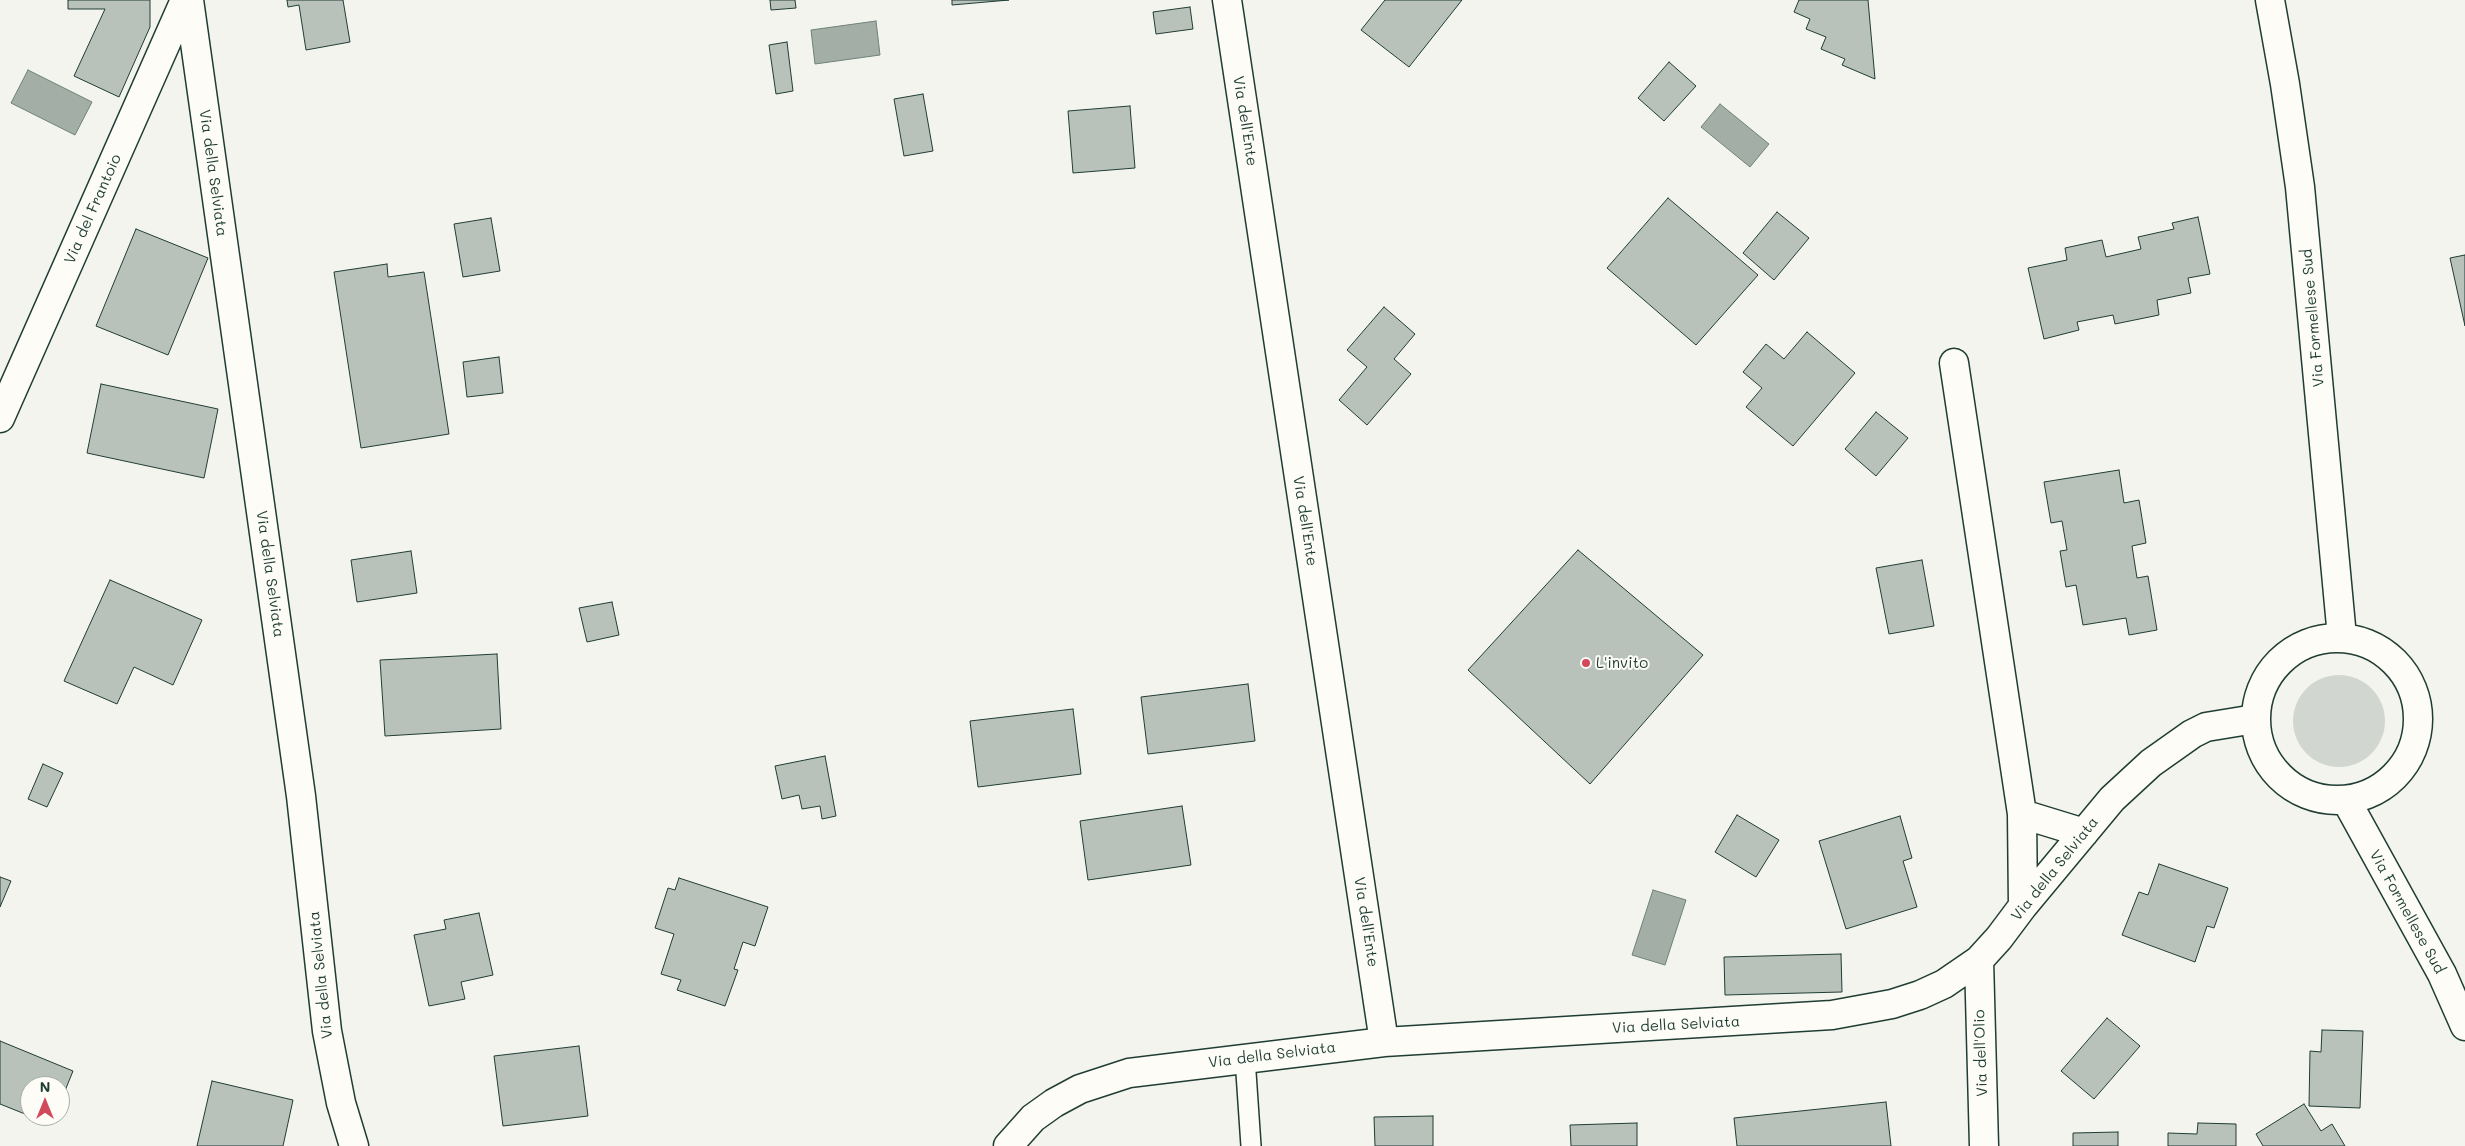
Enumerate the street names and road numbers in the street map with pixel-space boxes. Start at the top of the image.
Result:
street label: Via dell'Ente [1229,75,1261,167]
street label: Via della Selviata [195,108,231,238]
street label: Via del Frantoio [61,151,125,267]
street label: Via Formellese Sud [2298,248,2328,388]
street label: Via dell'Ente [1289,475,1321,567]
street label: Via della Selviata [252,509,288,639]
street label: Via della Selviata [2008,814,2102,924]
street label: Via Formellese Sud [2365,847,2449,977]
street label: Via dell'Ente [1350,876,1382,968]
street label: Via della Selviata [305,910,337,1040]
street label: Via dell'Olio [1970,1009,1992,1097]
street label: Via della Selviata [1612,1013,1740,1037]
street label: Via della Selviata [1207,1038,1337,1072]

